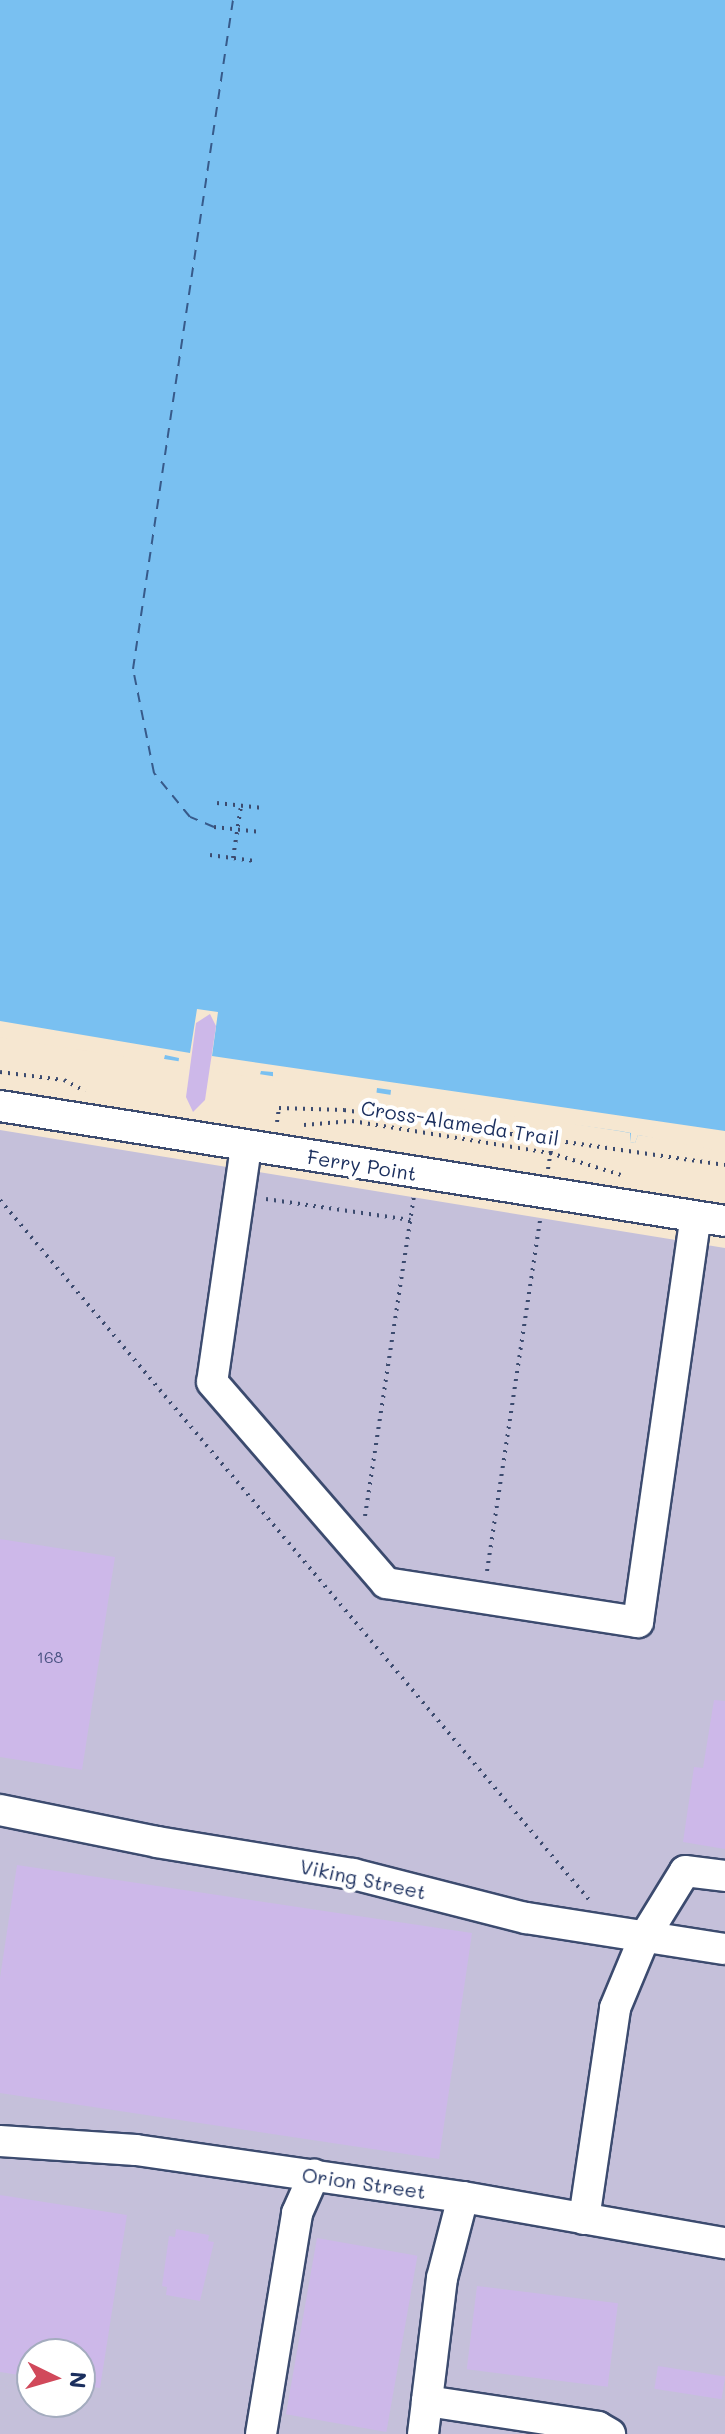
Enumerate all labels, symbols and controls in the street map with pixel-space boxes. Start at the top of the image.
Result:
street label: Cross-Alameda Trail [359,1096,561,1150]
street label: Ferry Point [306,1145,418,1185]
house number: 168 [37,1647,63,1667]
street label: Viking Street [298,1854,428,1904]
street label: Orion Street [300,2162,428,2204]
north arrow [16,2338,96,2418]
text: N [63,2370,94,2390]

